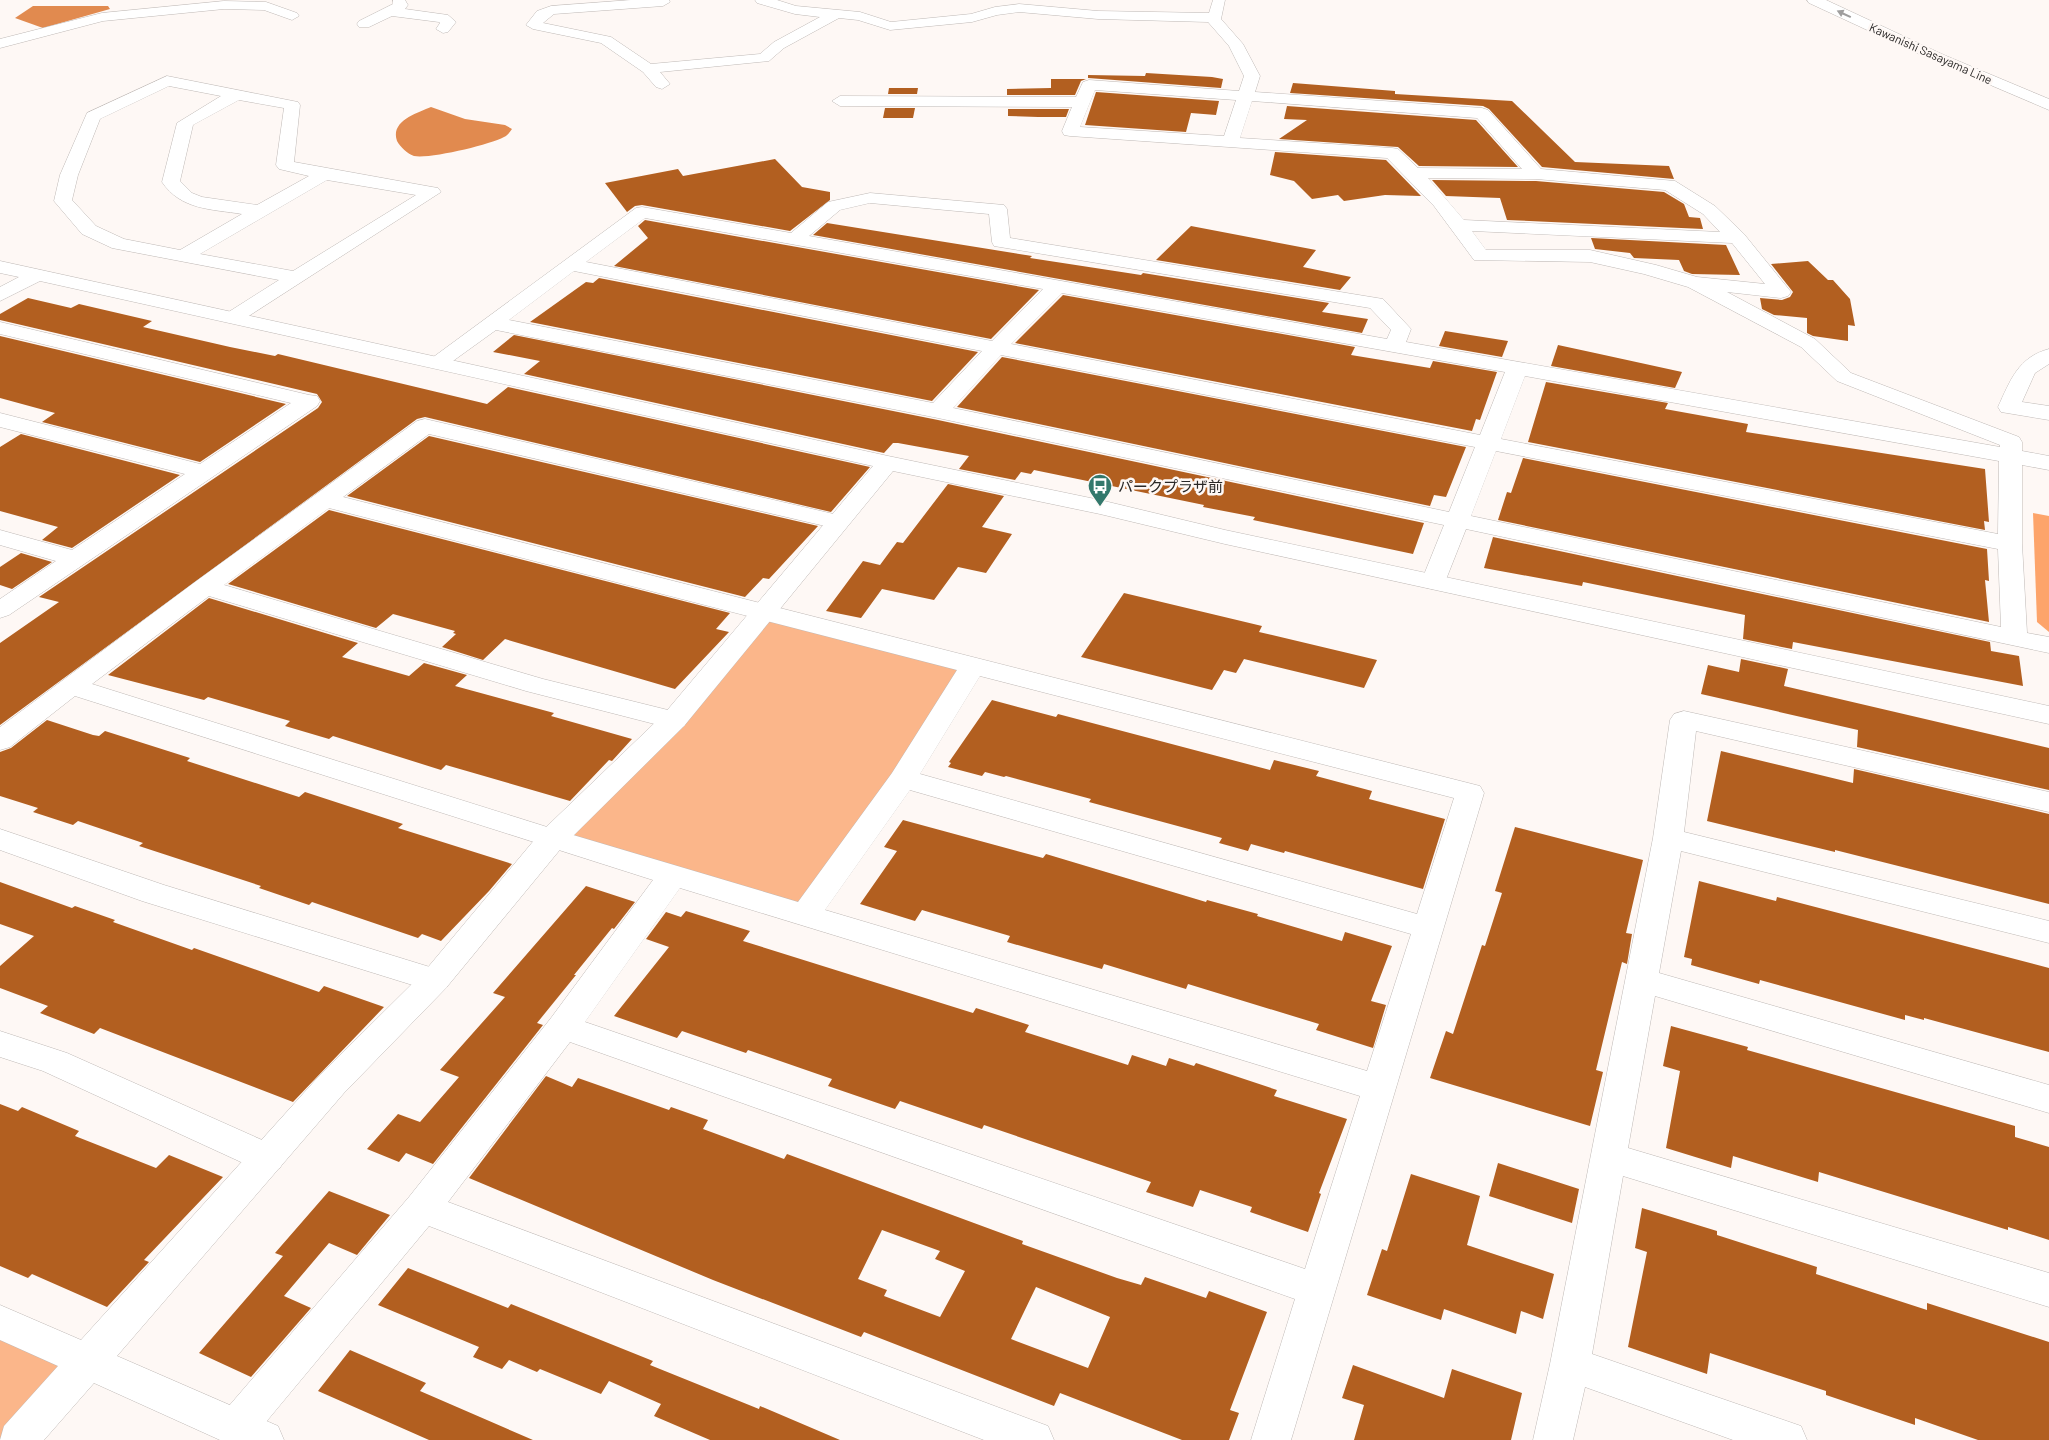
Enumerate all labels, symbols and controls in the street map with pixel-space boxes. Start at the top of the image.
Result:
one-way arrow [1837,10,1851,18]
street label: Kawanishi Sasayama Line [1867,20,1995,86]
bus stop icon: パークプラザ前 [1087,473,1113,507]
place label: パークプラザ前 [1118,477,1223,495]

